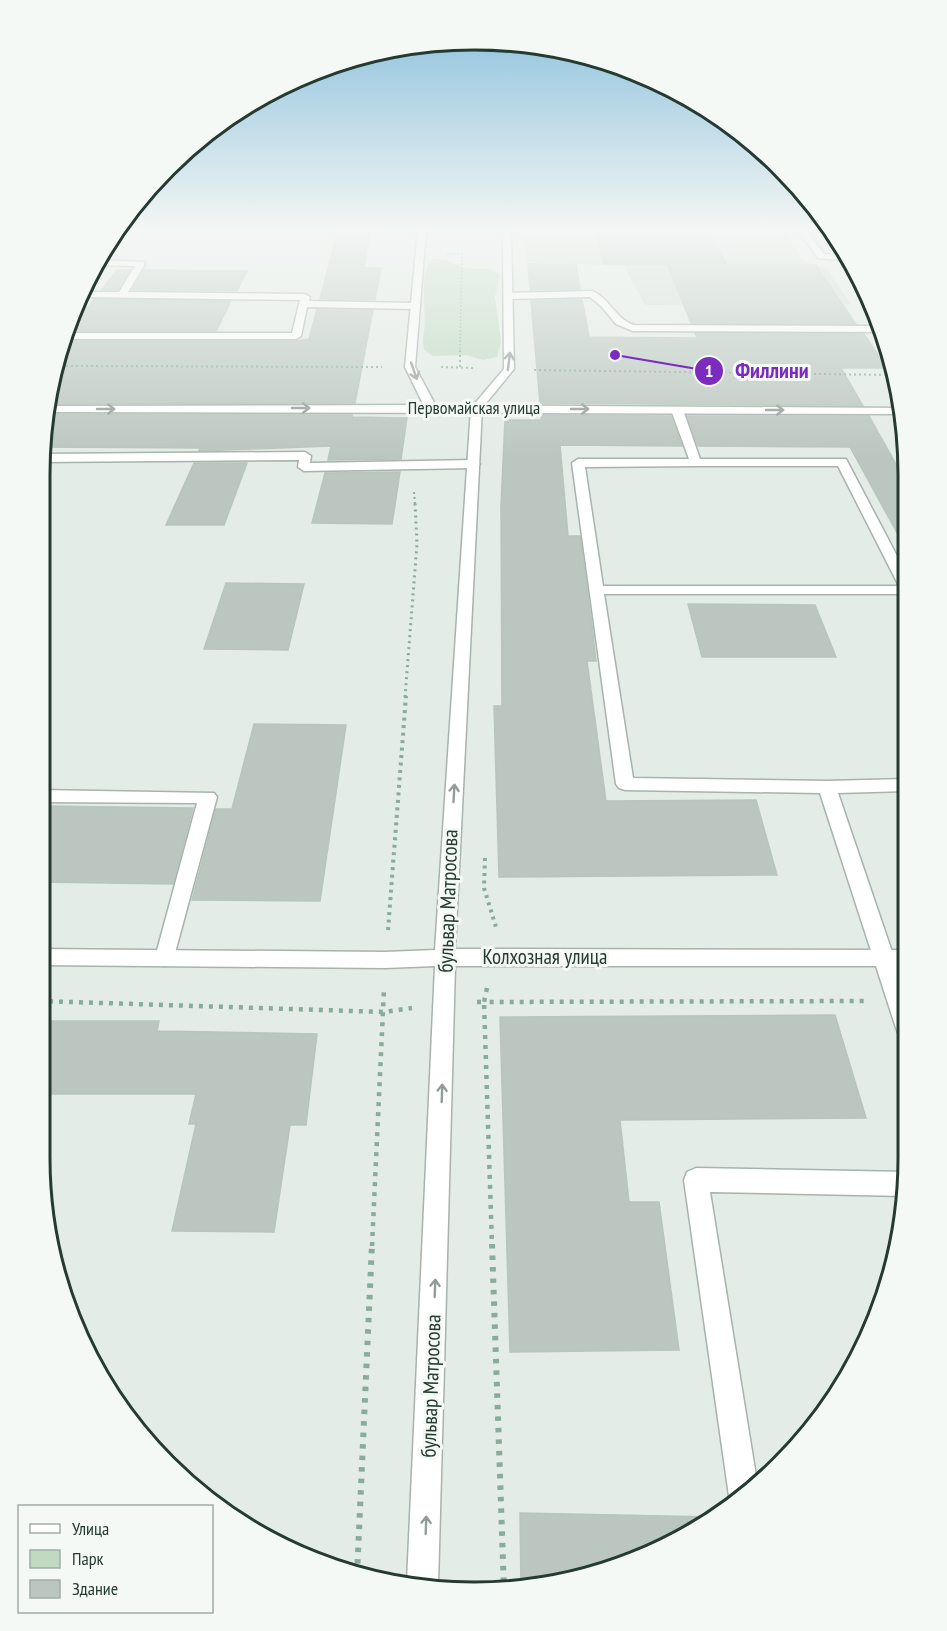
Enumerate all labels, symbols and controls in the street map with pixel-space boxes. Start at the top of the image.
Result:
callout: Филлини [694,351,821,391]
one-way arrow [503,352,514,371]
text: Филлини [735,356,809,384]
text: 1 [705,359,713,382]
one-way arrow [409,361,420,380]
street label: Первомайская улица [408,396,540,419]
one-way arrow [290,402,310,414]
one-way arrow [95,403,115,415]
one-way arrow [569,403,589,415]
one-way arrow [764,405,784,416]
one-way arrow [448,784,459,804]
street label: бульвар Матросова [432,829,463,973]
street label: Колхозная улица [483,943,607,970]
one-way arrow [436,1084,447,1104]
one-way arrow [429,1279,440,1299]
street label: бульвар Матросова [415,1314,446,1458]
legend [18,1505,213,1613]
one-way arrow [420,1515,431,1535]
text: Улица [72,1517,109,1540]
text: Парк [72,1547,103,1570]
text: Здание [72,1577,118,1600]

